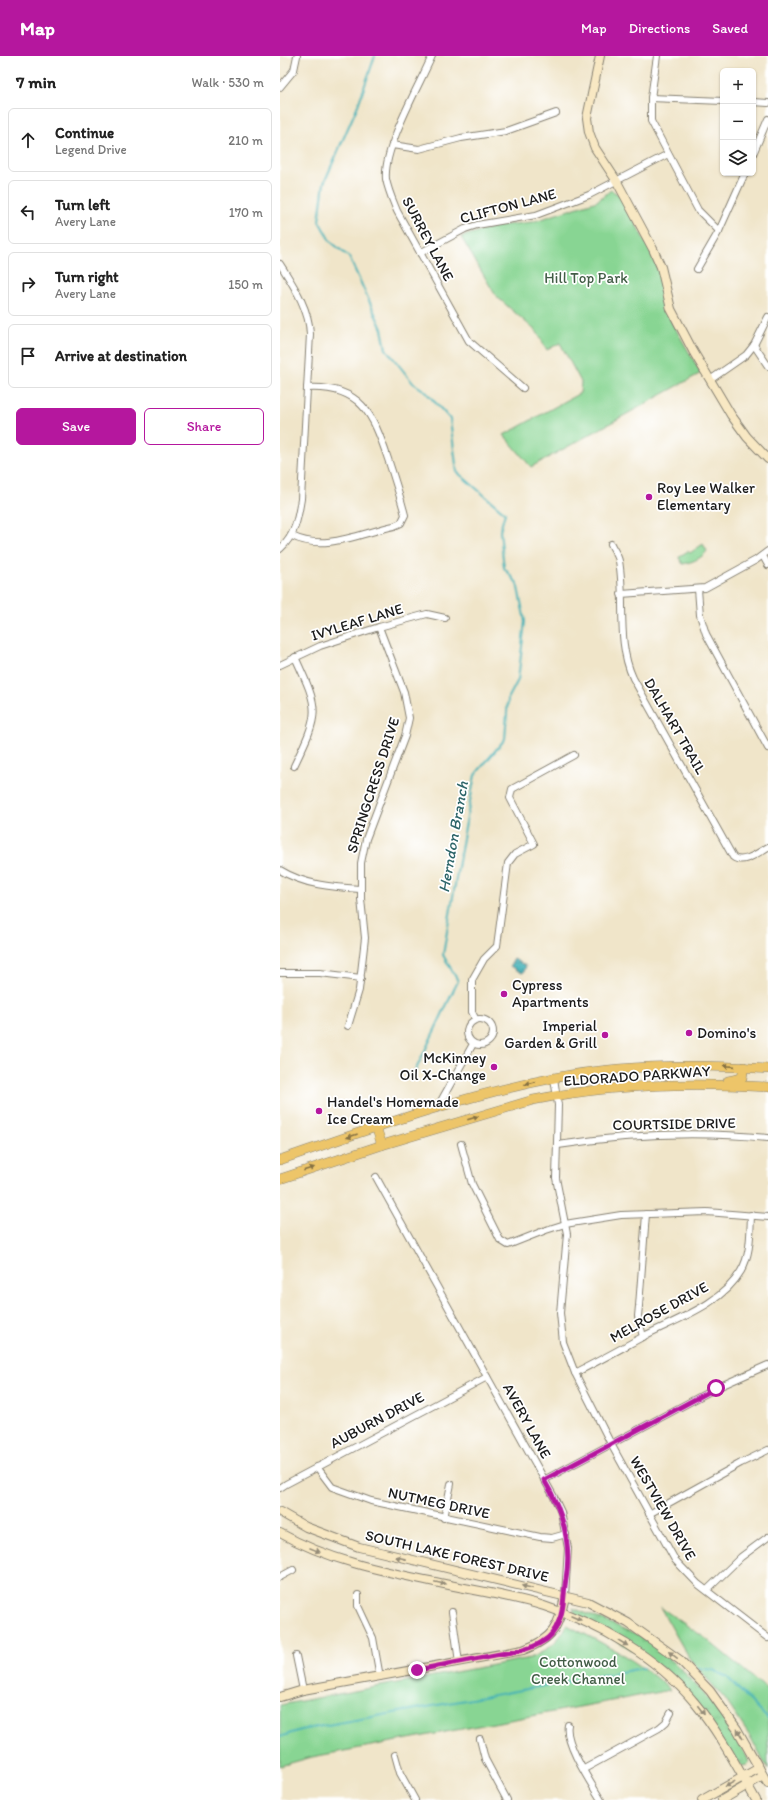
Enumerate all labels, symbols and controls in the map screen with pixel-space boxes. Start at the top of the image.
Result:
text: Map [20,17,55,40]
text: Map [581,20,607,37]
text: Directions [629,20,690,37]
text: Saved [712,20,748,37]
map controls [720,68,756,176]
button: + [720,68,756,104]
text: 7 min [16,72,56,92]
text: Walk · 530 m [192,75,264,90]
button: − [720,104,756,140]
text: Continue [55,124,114,142]
icon: ahead [17,129,39,151]
text: 210 m [228,133,263,148]
button: layers [720,140,756,176]
text: Legend Drive [55,142,127,157]
street label: CLIFTON LANE [458,185,558,227]
street label: SURREY LANE [398,194,458,284]
text: Turn left [55,196,110,214]
icon: left [17,201,39,223]
text: 170 m [229,205,263,220]
text: Avery Lane [55,214,116,229]
text: Turn right [55,268,119,286]
park label: Hill Top Park [544,269,628,287]
icon: right [17,273,39,295]
text: 150 m [228,277,263,292]
text: Avery Lane [55,286,116,301]
icon: arrive [17,345,39,367]
text: Arrive at destination [55,347,187,365]
button: Save [16,408,136,445]
button: Share [144,408,264,445]
place label: Roy Lee Walker Elementary [657,479,755,514]
marker: Roy Lee Walker Elementary [644,492,654,502]
street label: IVYLEAF LANE [309,599,405,645]
street label: DALHART TRAIL [640,675,710,778]
street label: SPRINGCRESS DRIVE [343,715,403,855]
water label: Herndon Branch [434,779,472,894]
place label: Cypress Apartments [512,976,589,1011]
marker: Cypress Apartments [499,989,509,999]
place label: Imperial Garden & Grill [504,1017,598,1052]
place label: Domino's [697,1024,756,1042]
marker: Domino's [684,1028,694,1038]
marker: Imperial Garden & Grill [600,1030,610,1040]
place label: McKinney Oil X-Change [400,1049,486,1084]
marker: McKinney Oil X-Change [489,1062,499,1072]
street label: ELDORADO PARKWAY [563,1062,711,1090]
one-way arrow [722,1063,735,1069]
one-way arrow [524,1081,537,1087]
place label: Handel's Homemade Ice Cream [327,1093,459,1128]
marker: Handel's Homemade Ice Cream [314,1106,324,1116]
street label: COURTSIDE DRIVE [612,1114,736,1134]
one-way arrow [467,1115,479,1121]
one-way arrow [346,1133,358,1139]
one-way arrow [304,1166,316,1172]
street label: MELROSE DRIVE [607,1278,711,1346]
route start [707,1379,725,1397]
street label: AVERY LANE [499,1380,555,1462]
street label: AUBURN DRIVE [327,1388,427,1452]
street label: WESTVIEW DRIVE [626,1453,700,1563]
street label: NUTMEG DRIVE [386,1483,492,1523]
street label: SOUTH LAKE FOREST DRIVE [364,1526,550,1586]
one-way arrow [309,1547,321,1553]
one-way arrow [395,1554,407,1560]
one-way arrow [434,1581,446,1587]
one-way arrow [521,1584,533,1590]
one-way arrow [570,1615,582,1621]
one-way arrow [618,1639,628,1647]
one-way arrow [668,1651,678,1659]
park label: Cottonwood Creek Channel [531,1653,626,1688]
route end [408,1661,426,1679]
one-way arrow [697,1705,705,1716]
one-way arrow [736,1728,743,1740]
one-way arrow [724,1780,736,1787]

